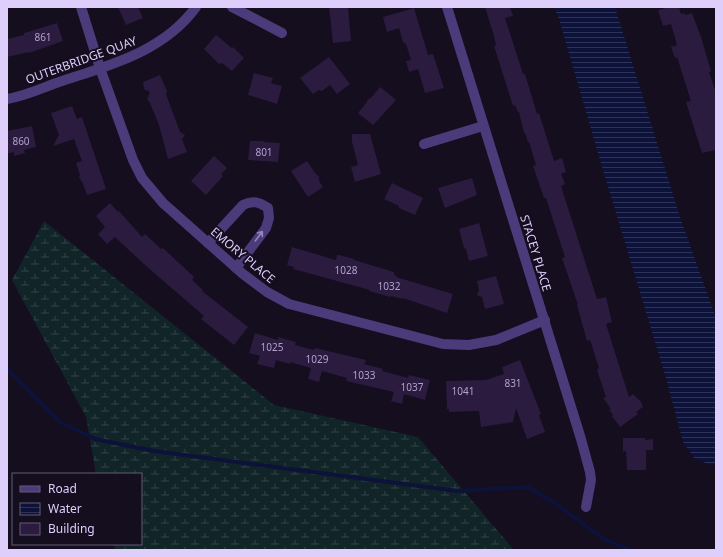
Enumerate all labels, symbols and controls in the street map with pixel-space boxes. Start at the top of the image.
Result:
house number: 861 [34,30,52,44]
street label: OUTERBRIDGE QUAY [23,32,139,88]
house number: 860 [12,134,30,148]
house number: 801 [255,145,273,159]
street label: STACEY PLACE [516,213,556,293]
street label: EMORY PLACE [207,223,279,287]
one-way arrow [255,231,264,242]
house number: 1028 [335,263,358,277]
house number: 1032 [378,279,401,293]
house number: 1025 [261,340,284,354]
house number: 1029 [306,352,329,366]
house number: 1033 [353,368,376,382]
house number: 831 [504,376,522,390]
house number: 1037 [401,380,424,394]
house number: 1041 [452,384,474,398]
legend [12,473,142,545]
text: Road [48,480,77,497]
text: Water [48,500,82,517]
text: Building [48,520,95,537]

